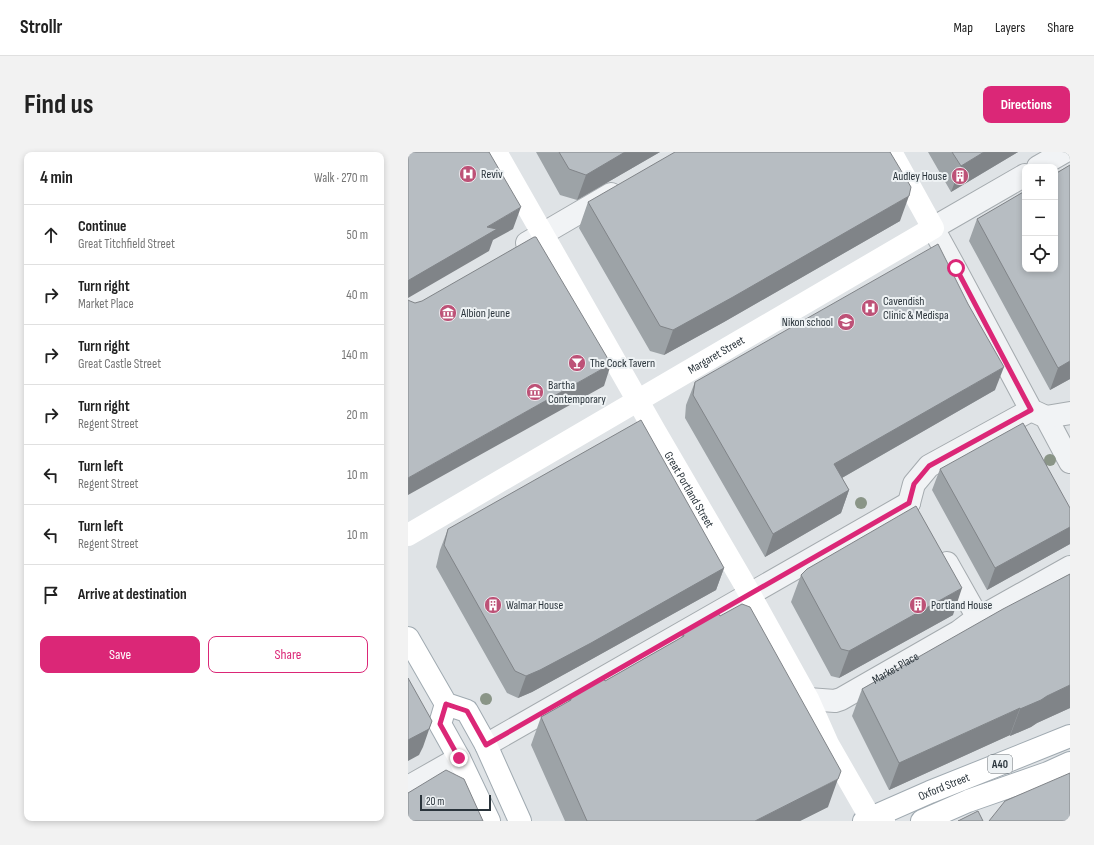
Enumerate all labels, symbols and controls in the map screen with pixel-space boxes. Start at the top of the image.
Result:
text: Strollr [20,16,62,39]
text: Map [953,19,973,36]
text: Layers [995,19,1025,36]
text: Share [1047,19,1074,36]
button: Directions [983,86,1070,123]
text: Find us [24,88,93,121]
hospital icon: Reviv [458,164,478,184]
map controls [1022,164,1058,272]
button: + [1022,164,1058,200]
building icon: Audley House [950,166,970,186]
place label: Reviv [481,167,503,182]
text: 4 min [40,168,73,188]
place label: Audley House [892,169,947,184]
text: Walk · 270 m [314,170,368,186]
button: − [1022,200,1058,236]
text: Continue [78,217,127,236]
icon: ahead [40,224,62,246]
text: 50 m [347,227,368,243]
text: Great Titchfield Street [78,236,175,252]
button: locate [1022,236,1058,272]
route start [947,259,965,277]
text: Turn right [78,277,130,296]
icon: right [40,284,62,306]
text: 40 m [346,287,368,303]
place label: Cavendish Clinic & Medispa [883,294,949,323]
text: Market Place [78,296,134,312]
hospital icon: Cavendish Clinic & Medispa [860,298,880,318]
museum icon: Albion Jeune [438,303,458,323]
place label: Albion Jeune [460,306,510,321]
school or university icon: Nikon school [836,312,856,332]
place label: Nikon school [782,315,833,330]
street label: Margaret Street [685,333,748,378]
text: Turn right [78,337,130,356]
icon: right [40,344,62,366]
text: 140 m [342,347,368,363]
bar icon: The Cock Tavern [567,353,587,373]
text: Great Castle Street [78,356,161,372]
place label: The Cock Tavern [590,356,655,371]
place label: Bartha Contemporary [548,378,606,407]
museum icon: Bartha Contemporary [525,382,545,402]
text: Turn right [78,397,130,416]
icon: right [40,404,62,426]
text: 20 m [346,407,368,423]
text: Regent Street [78,416,139,432]
street label: Great Portland Street [661,449,717,531]
text: Turn left [78,457,123,476]
icon: left [40,464,62,486]
text: 10 m [347,467,368,483]
text: Regent Street [78,476,139,492]
text: Turn left [78,517,123,536]
icon: left [40,524,62,546]
text: 10 m [347,527,368,543]
text: Regent Street [78,536,139,552]
icon: arrive [40,584,62,606]
text: Arrive at destination [78,585,187,604]
building icon: Walmar House [483,595,503,615]
building icon: Portland House [908,595,928,615]
place label: Walmar House [506,598,563,613]
place label: Portland House [931,598,993,613]
button: Save [40,636,200,673]
button: Share [208,636,368,673]
street label: Market Place [869,649,922,688]
route end [450,749,468,767]
road number: A40 [988,755,1012,773]
street label: Oxford Street [916,770,972,804]
scale bar [420,793,491,812]
text: 20 m [426,795,444,808]

